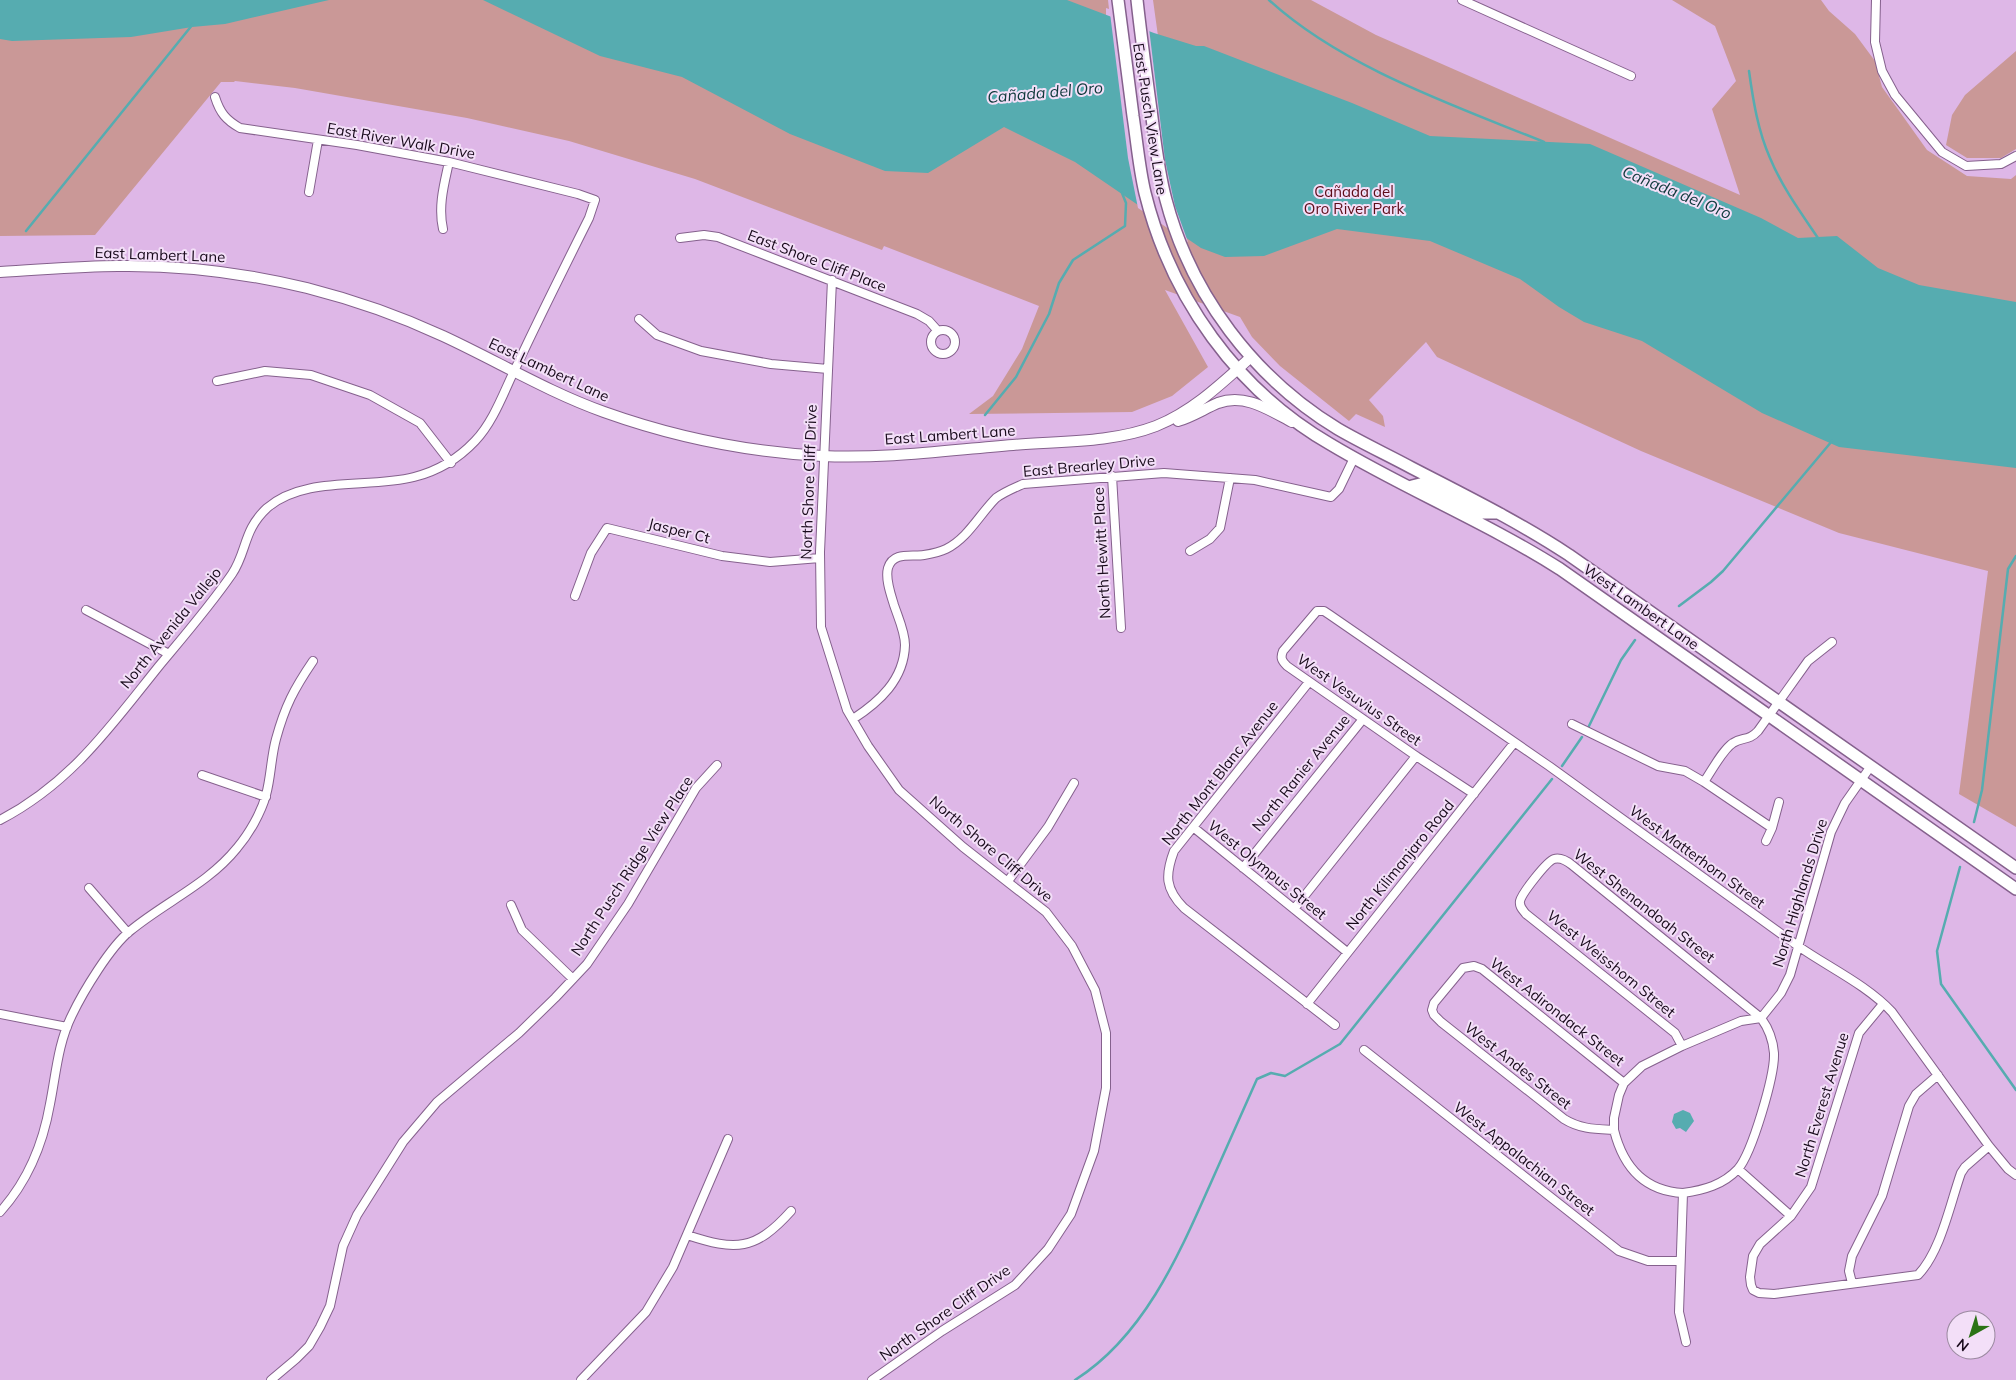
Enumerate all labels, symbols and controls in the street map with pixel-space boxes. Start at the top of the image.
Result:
street label: East Pusch View Lane [1129,42,1172,196]
water label: Cañada del Oro [986,77,1104,107]
street label: East River Walk Drive [326,118,477,163]
water label: Cañada del Oro [1619,161,1735,223]
park label: Cañada del Oro River Park [1304,182,1404,218]
street label: East Shore Cliff Place [745,225,889,296]
street label: East Lambert Lane [94,243,226,266]
street label: East Lambert Lane [486,333,613,406]
street label: North Shore Cliff Drive [796,404,821,560]
street label: East Lambert Lane [884,420,1016,449]
street label: East Brearley Drive [1022,450,1156,481]
street label: North Hewitt Place [1089,487,1114,619]
street label: Jasper Ct [646,514,712,547]
street label: West Lambert Lane [1580,559,1703,654]
street label: North Avenida Vallejo [116,563,225,692]
street label: West Vesuvius Street [1293,650,1425,750]
street label: North Mont Blanc Avenue [1157,697,1282,849]
street label: North Ranier Avenue [1248,710,1354,835]
street label: North Pusch Ridge View Place [566,772,697,959]
street label: North Shore Cliff Drive [926,791,1057,906]
street label: North Kilimanjaro Road [1341,796,1458,934]
street label: West Matterhorn Street [1626,801,1769,912]
street label: West Olympus Street [1204,816,1331,923]
street label: North Highlands Drive [1768,816,1831,969]
street label: West Shenandoah Street [1570,845,1719,967]
street label: West Weisshorn Street [1543,906,1679,1021]
street label: West Adirondack Street [1486,953,1628,1070]
street label: West Andes Street [1461,1018,1576,1113]
street label: North Everest Avenue [1790,1030,1853,1180]
street label: West Appalachian Street [1450,1098,1599,1220]
street label: North Shore Cliff Drive [876,1260,1014,1365]
north arrow [1946,1310,1996,1360]
text: N [1953,1335,1973,1355]

